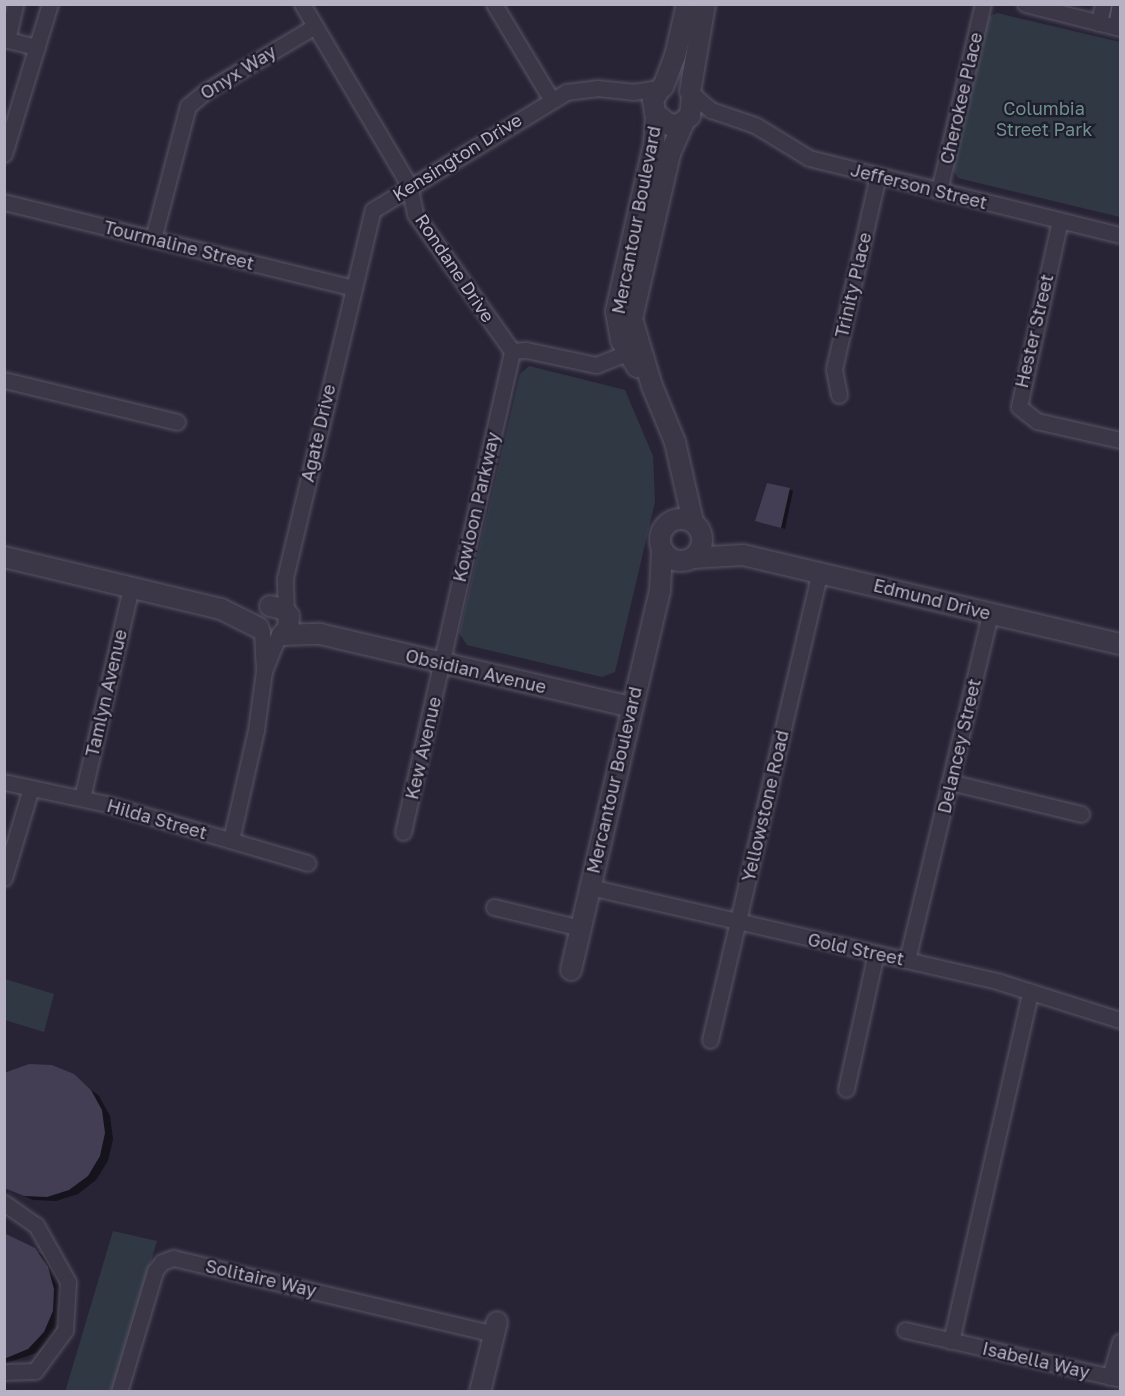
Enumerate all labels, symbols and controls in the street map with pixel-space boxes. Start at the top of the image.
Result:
street label: Cherokee Place [935,30,987,166]
street label: Onyx Way [196,40,280,104]
park label: Columbia Street Park [996,98,1092,140]
street label: Kensington Drive [388,109,526,205]
street label: Mercantour Boulevard [607,124,665,316]
street label: Jefferson Street [848,159,990,213]
street label: Rondane Drive [411,210,499,326]
street label: Tourmaline Street [102,216,256,274]
street label: Trinity Place [830,230,876,340]
street label: Hester Street [1010,272,1058,390]
street label: Agate Drive [296,382,340,484]
street label: Kowloon Parkway [448,430,504,584]
street label: Edmund Drive [871,574,993,624]
street label: Tamlyn Avenue [81,627,131,759]
street label: Obsidian Avenue [403,644,549,698]
street label: Delancey Street [933,676,985,816]
street label: Mercantour Boulevard [582,684,646,876]
street label: Kew Avenue [401,694,445,802]
street label: Yellowstone Road [737,728,793,884]
street label: Hilda Street [104,794,210,844]
street label: Gold Street [806,928,906,970]
street label: Solitaire Way [203,1255,319,1301]
street label: Isabella Way [980,1337,1092,1383]

